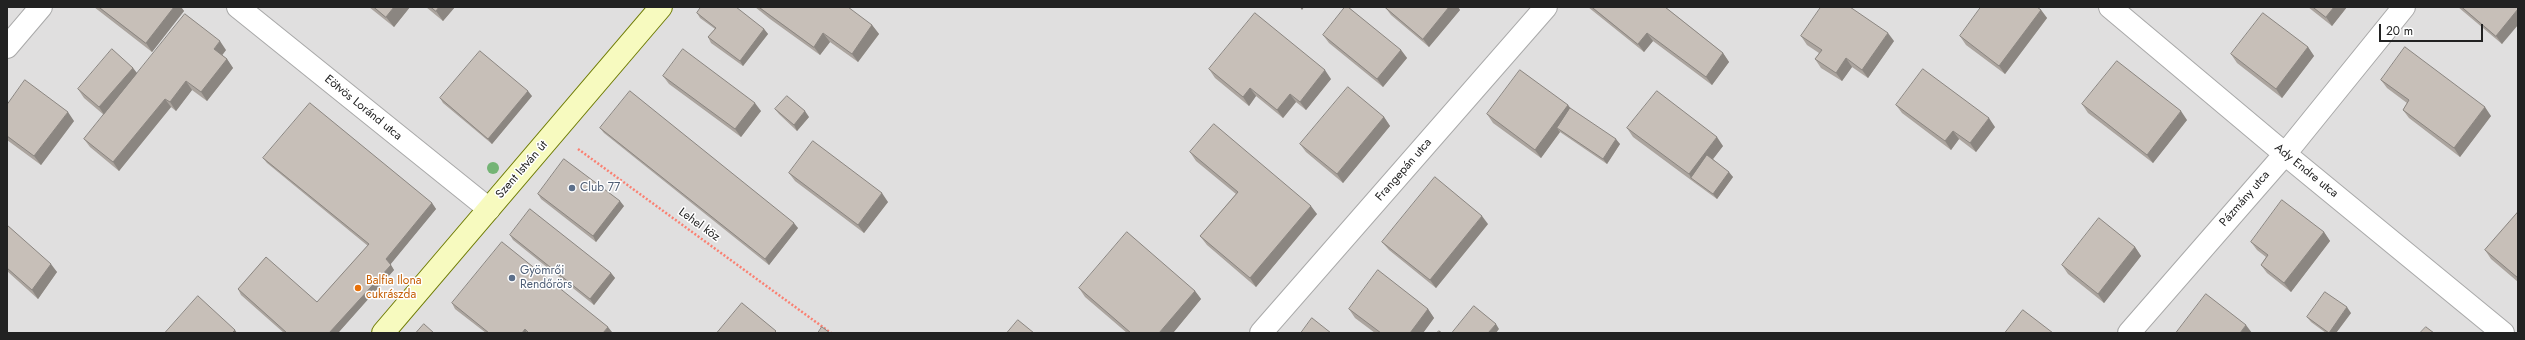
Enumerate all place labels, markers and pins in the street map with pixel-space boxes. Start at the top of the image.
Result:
place label: Club 77 [580,181,620,195]
marker: Club 77 [567,183,577,193]
place label: Gyömrői Rendőrörs [520,264,572,292]
marker: Gyömrői Rendőrörs [507,273,517,283]
place label: Balfia Ilona cukrászda [366,274,421,302]
marker: Balfia Ilona cukrászda [353,283,363,293]

